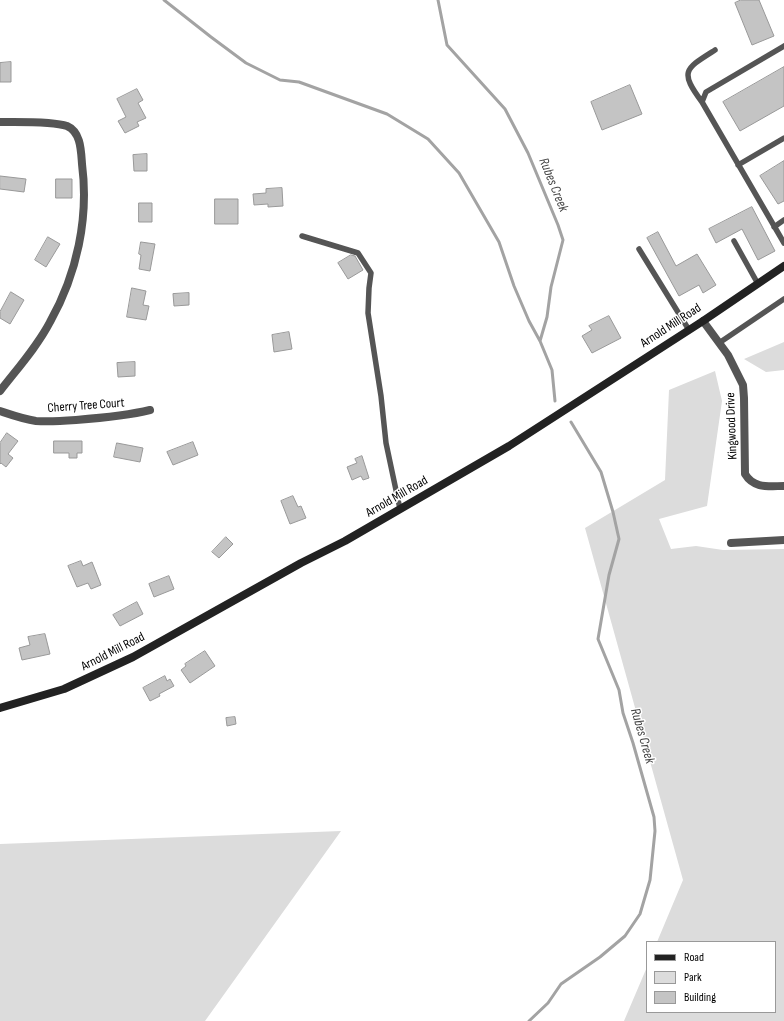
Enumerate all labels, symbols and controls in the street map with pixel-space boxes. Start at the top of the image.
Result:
water label: Rubes Creek [535,156,571,214]
street label: Arnold Mill Road [638,301,704,351]
street label: Kingwood Drive [723,392,741,460]
street label: Cherry Tree Court [47,396,125,416]
street label: Arnold Mill Road [363,473,431,521]
street label: Arnold Mill Road [79,629,147,675]
water label: Rubes Creek [626,706,658,766]
legend [646,941,776,1013]
text: Road [684,950,704,965]
text: Park [684,970,702,985]
text: Building [684,990,716,1005]

